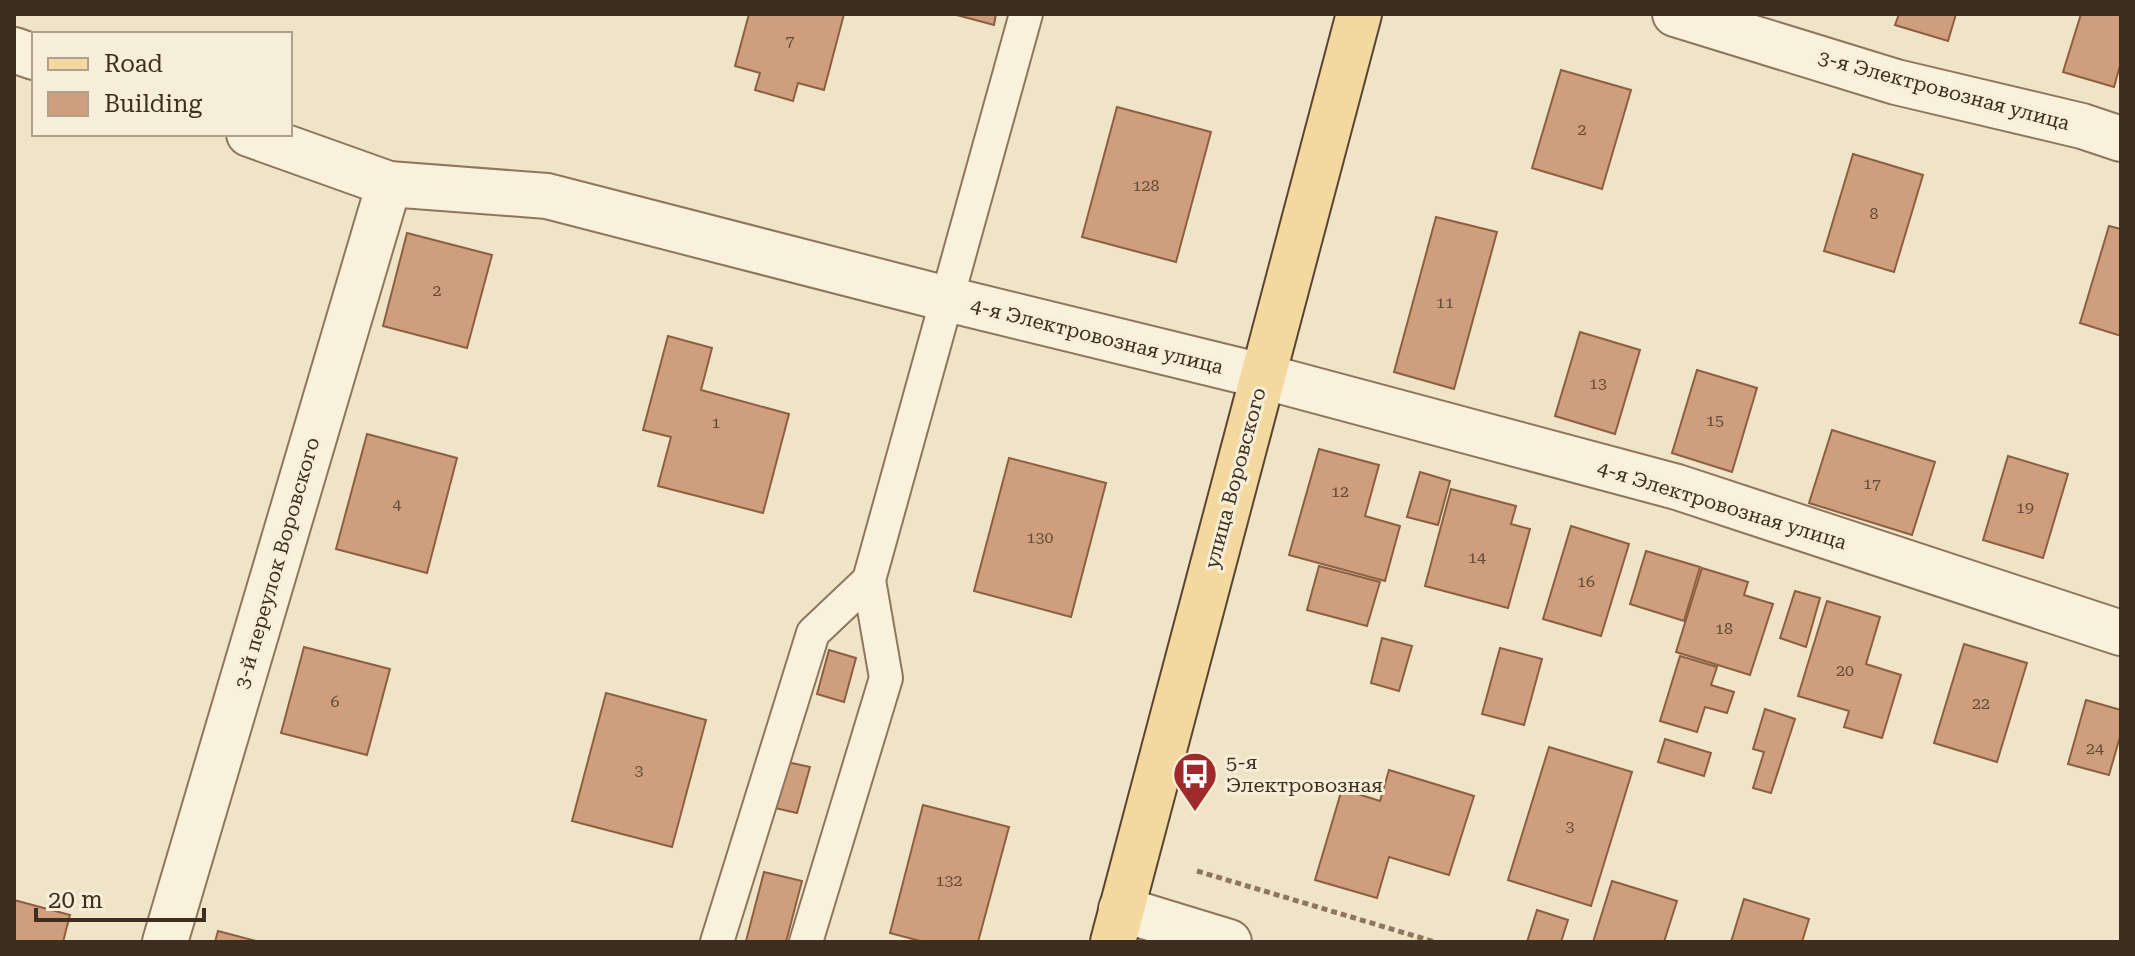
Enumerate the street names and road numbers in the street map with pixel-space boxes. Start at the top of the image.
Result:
street label: 3-я Электровозная улица [1816,45,2073,135]
street label: 4-я Электровозная улица [968,293,1226,379]
street label: улица Воровского [1199,385,1271,571]
street label: 3-й переулок Воровского [230,435,324,691]
street label: 4-я Электровозная улица [1594,456,1850,554]

